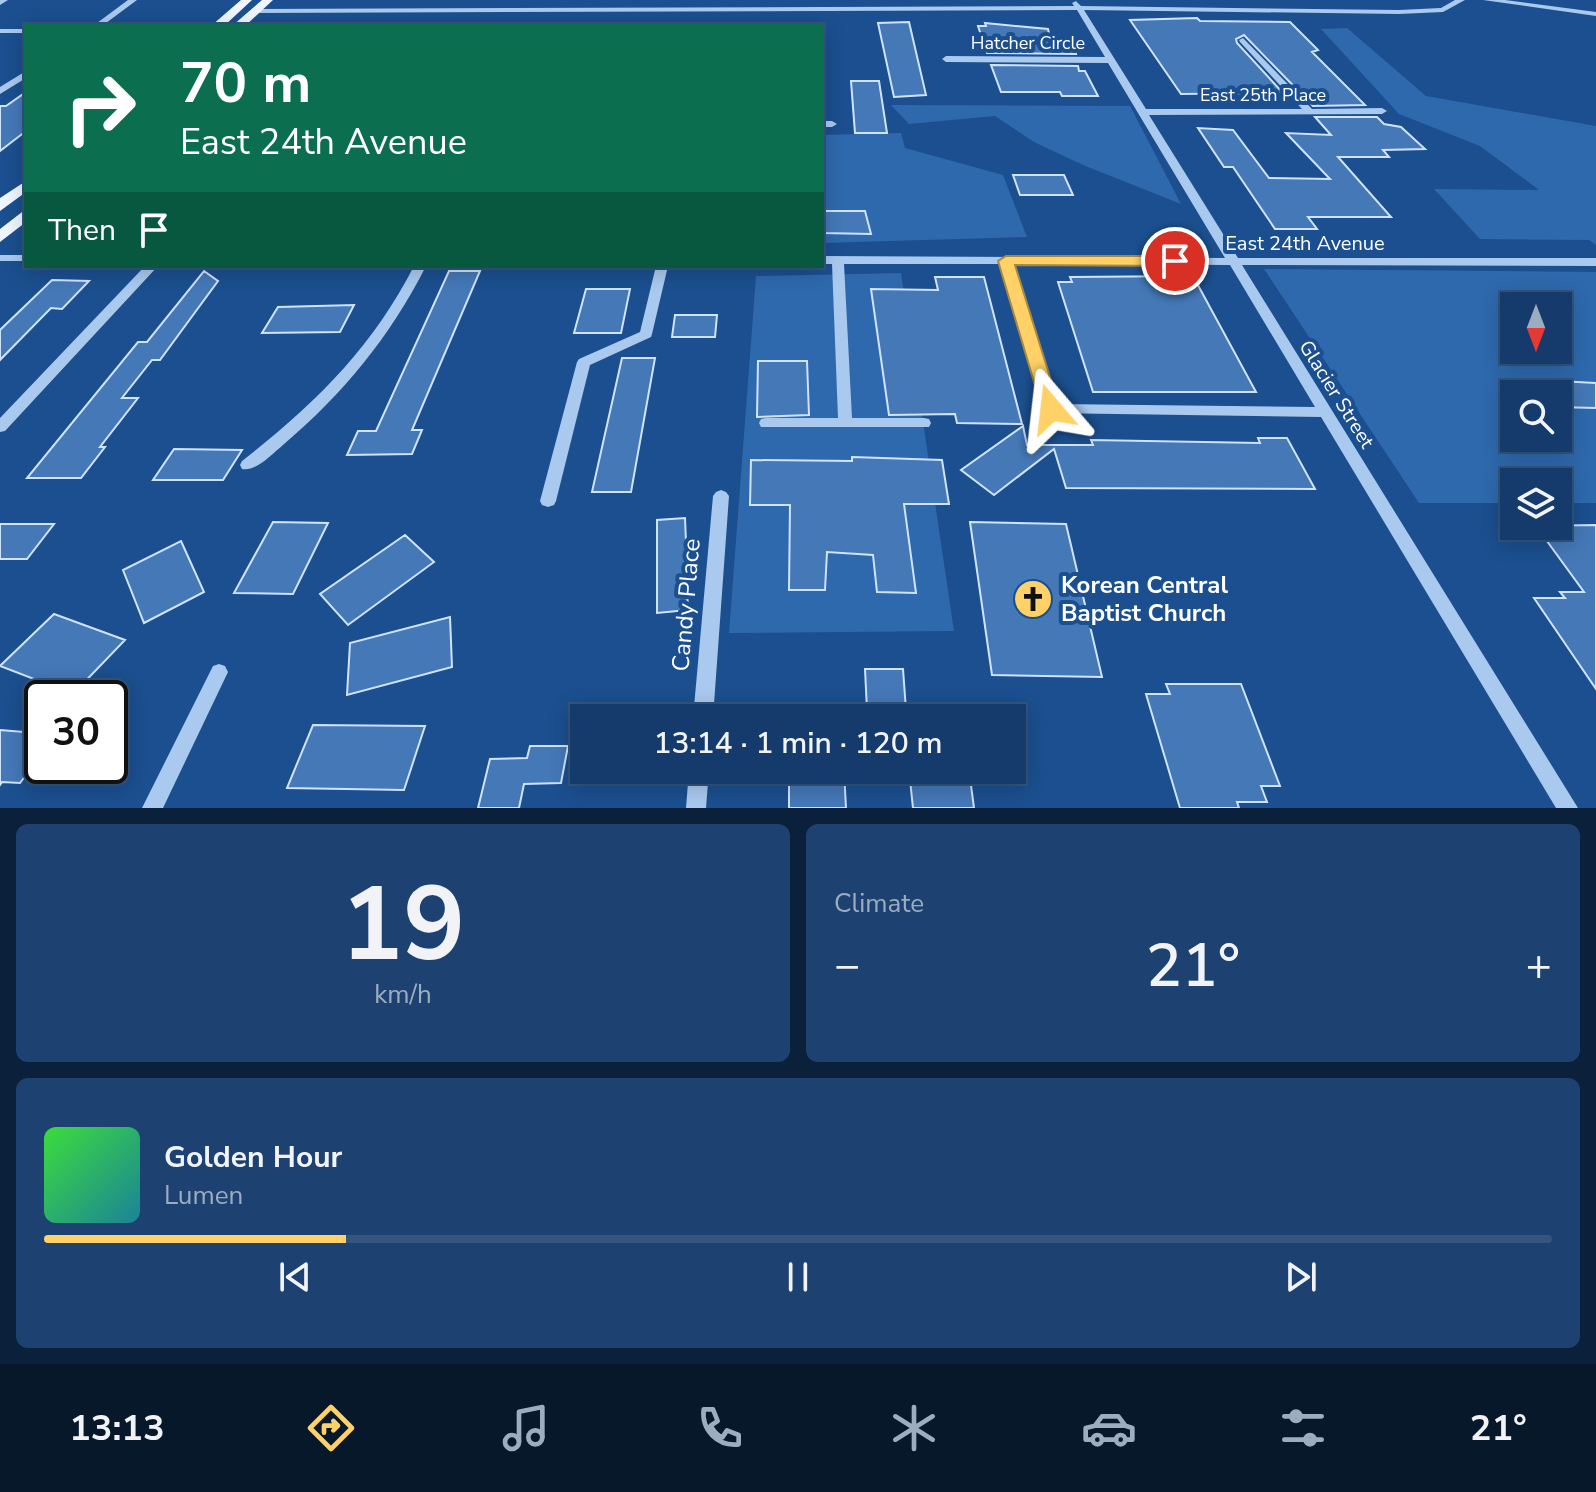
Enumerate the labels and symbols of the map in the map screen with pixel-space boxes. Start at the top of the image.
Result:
street label: Hatcher Circle [971,31,1085,55]
street label: East 25th Place [1200,83,1326,107]
pin [1141,227,1209,295]
street label: East 24th Avenue [1225,230,1385,257]
north arrow [1500,292,1572,364]
street label: Glacier Street [1293,335,1381,454]
position arrow [1009,367,1093,451]
street label: Candy Place [664,537,708,673]
place label: Korean Central Baptist Church [1061,569,1228,629]
church icon: Korean Central Baptist Church [1012,578,1054,620]
speed limit sign: 30 [24,680,128,784]

